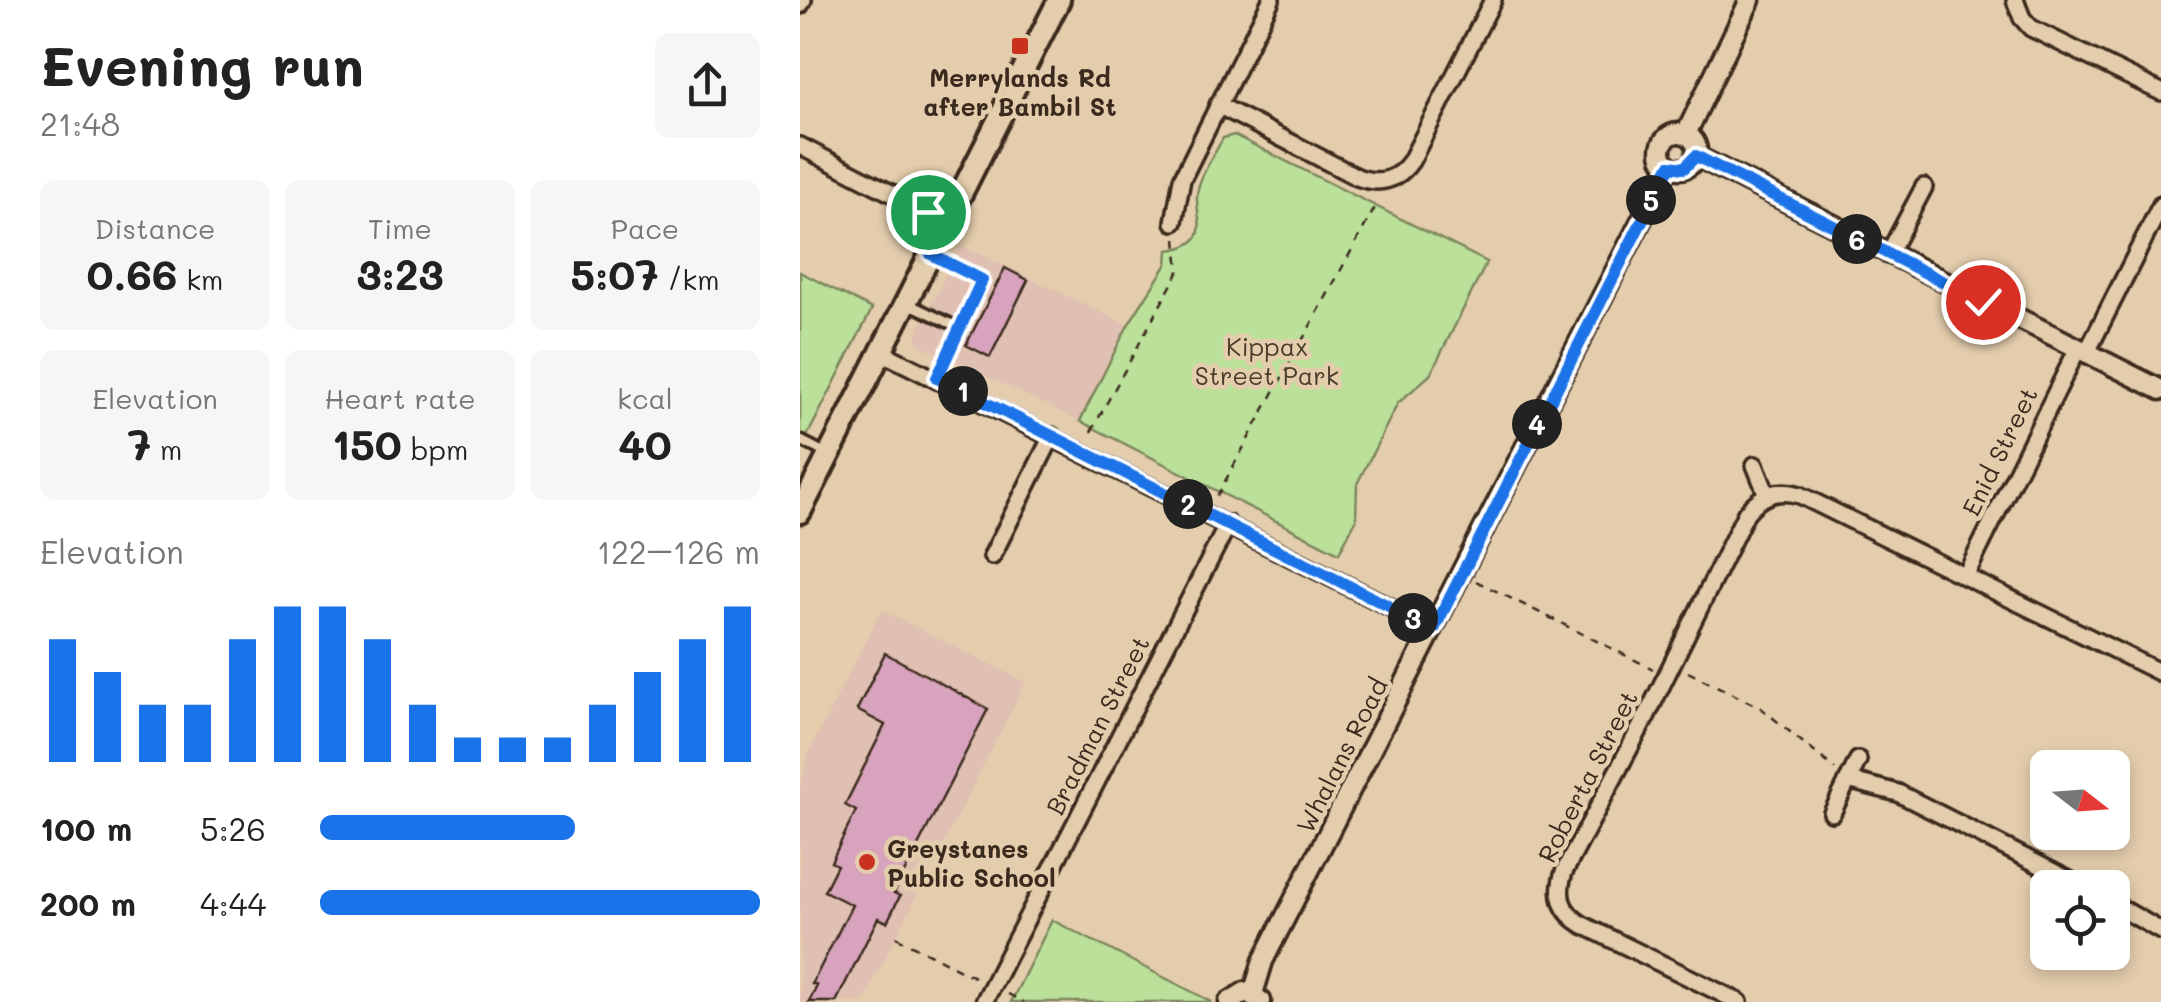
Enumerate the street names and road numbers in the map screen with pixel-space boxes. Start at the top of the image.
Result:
street label: Enid Street [1954,381,2044,521]
street label: Bradman Street [1038,630,1156,820]
street label: Whalans Road [1288,672,1394,838]
street label: Roberta Street [1530,685,1644,867]

